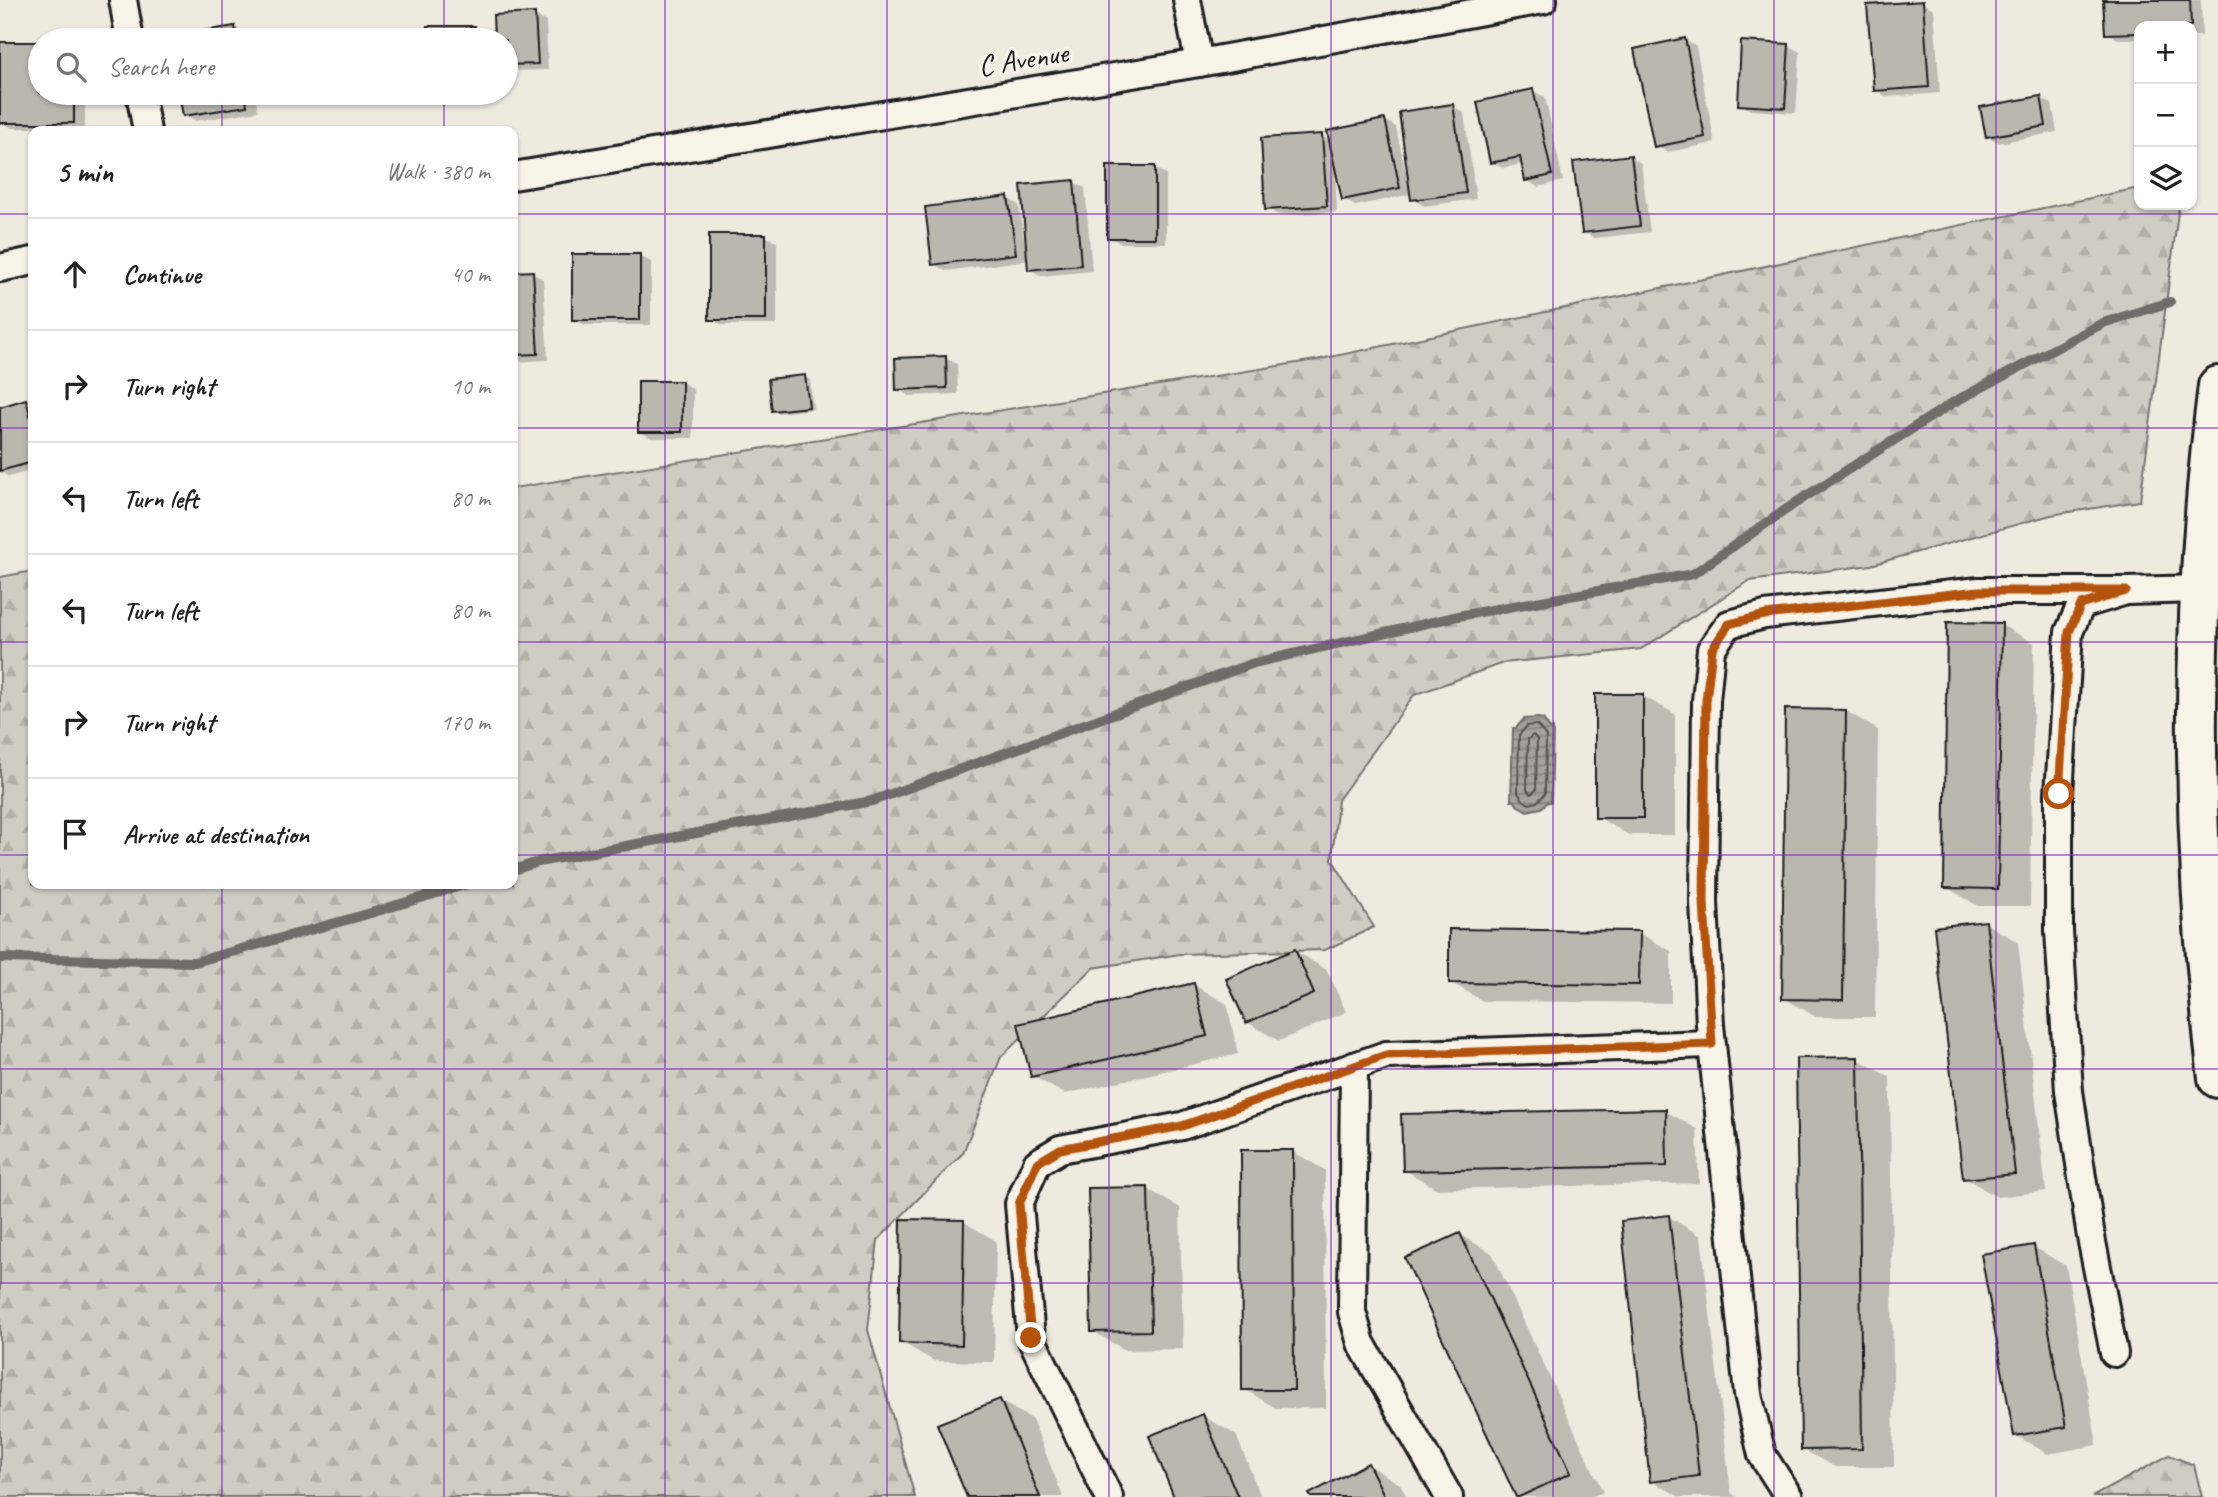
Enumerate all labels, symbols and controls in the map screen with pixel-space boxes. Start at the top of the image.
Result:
map controls [2134,21,2197,210]
button: + [2134,21,2197,84]
search box [28,28,518,105]
street label: C Avenue [975,33,1073,85]
icon: search [52,48,90,86]
text: Search here [108,50,214,83]
button: − [2134,84,2197,147]
button: layers [2134,147,2197,210]
text: 5 min [56,153,113,191]
text: Walk · 380 m [386,157,490,186]
icon: ahead [56,255,94,293]
text: Continue [123,258,201,291]
text: 40 m [451,260,490,289]
icon: right [56,367,94,405]
text: Turn right [123,370,214,403]
text: 10 m [451,372,490,401]
icon: left [56,479,94,517]
text: Turn left [123,482,198,515]
text: 80 m [451,484,490,513]
icon: left [56,591,94,629]
text: Turn left [123,594,198,627]
text: 80 m [451,596,490,625]
icon: right [56,703,94,741]
text: Turn right [123,706,214,739]
text: 170 m [441,708,490,737]
route start [2043,778,2074,809]
icon: arrive [56,815,94,853]
text: Arrive at destination [123,818,309,851]
route end [1015,1322,1046,1353]

